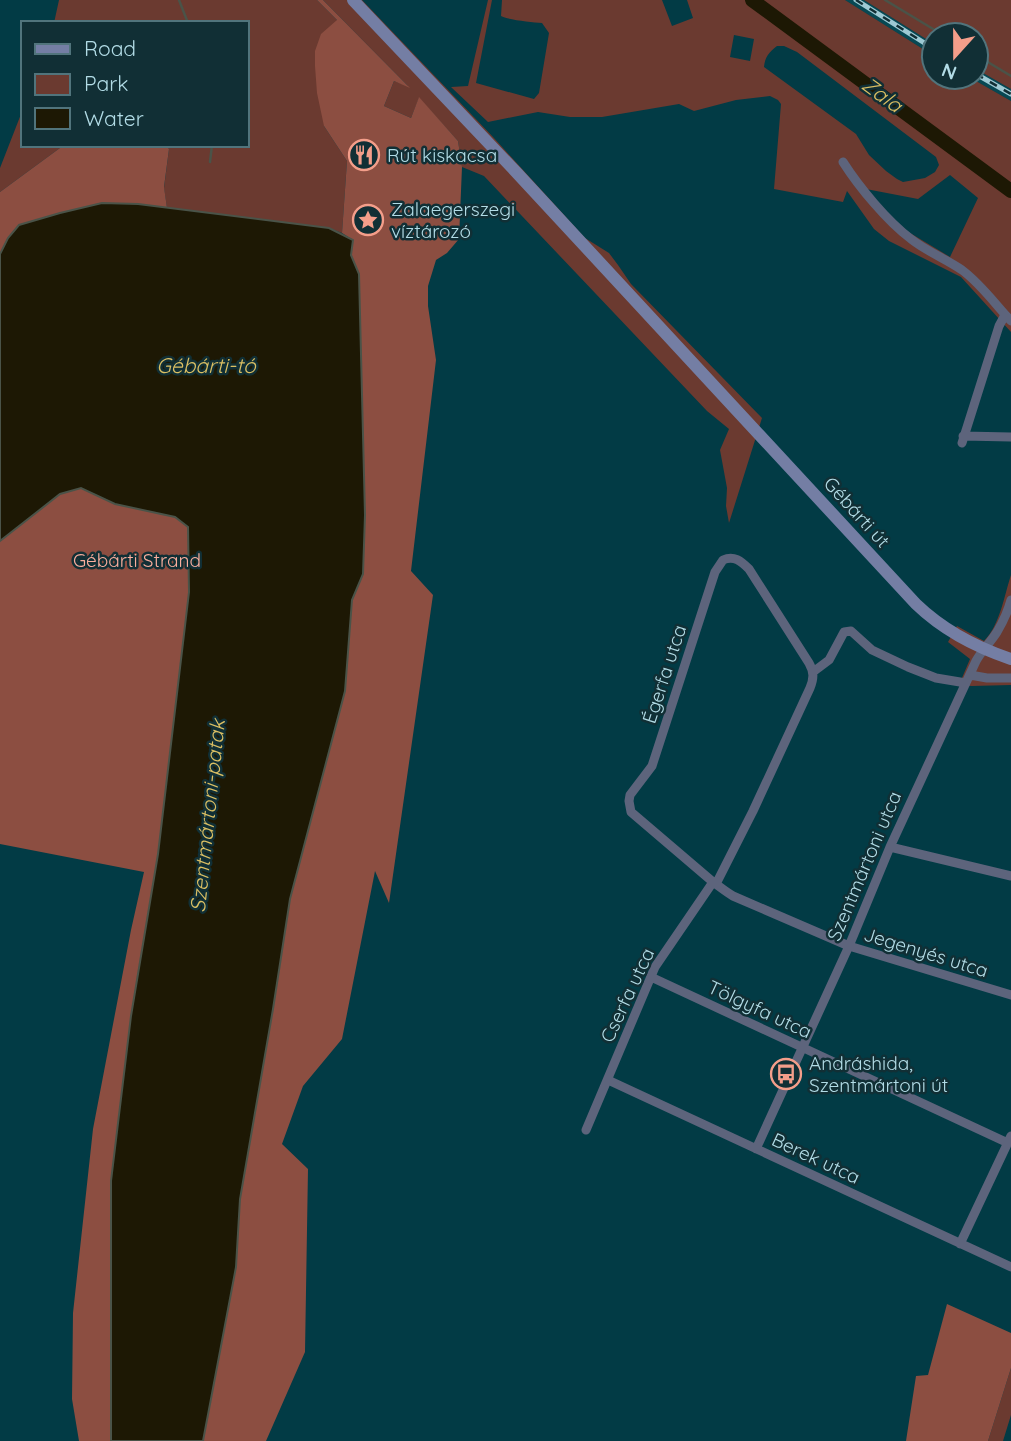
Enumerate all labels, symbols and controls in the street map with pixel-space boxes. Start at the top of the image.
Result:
legend [21,21,248,147]
north arrow [920,21,990,91]
text: Road [84,35,136,61]
text: N [938,58,960,86]
text: Park [84,70,128,96]
water label: Zala [857,71,909,118]
text: Water [84,105,144,131]
restaurant icon: Rút kiskacsa [347,138,381,172]
place label: Rút kiskacsa [387,143,497,167]
place label: Zalaegerszegi víztározó [391,197,515,243]
place icon: Zalaegerszegi víztározó [351,203,385,237]
water label: Gébárti-tó [156,352,257,378]
street label: Gébárti út [819,472,895,552]
park label: Gébárti Strand [73,548,201,572]
street label: Égerfa utca [637,622,691,726]
water label: Szentmártoni-patak [184,716,230,914]
street label: Szentmártoni utca [822,787,906,945]
street label: Jegenyés utca [861,922,991,982]
street label: Cserfa utca [595,944,659,1046]
street label: Tölgyfa utca [704,974,816,1044]
place label: Andráshida, Szentmártoni út [809,1051,948,1097]
bus stop icon: Andráshida, Szentmártoni út [769,1057,803,1091]
street label: Berek utca [768,1127,864,1189]

